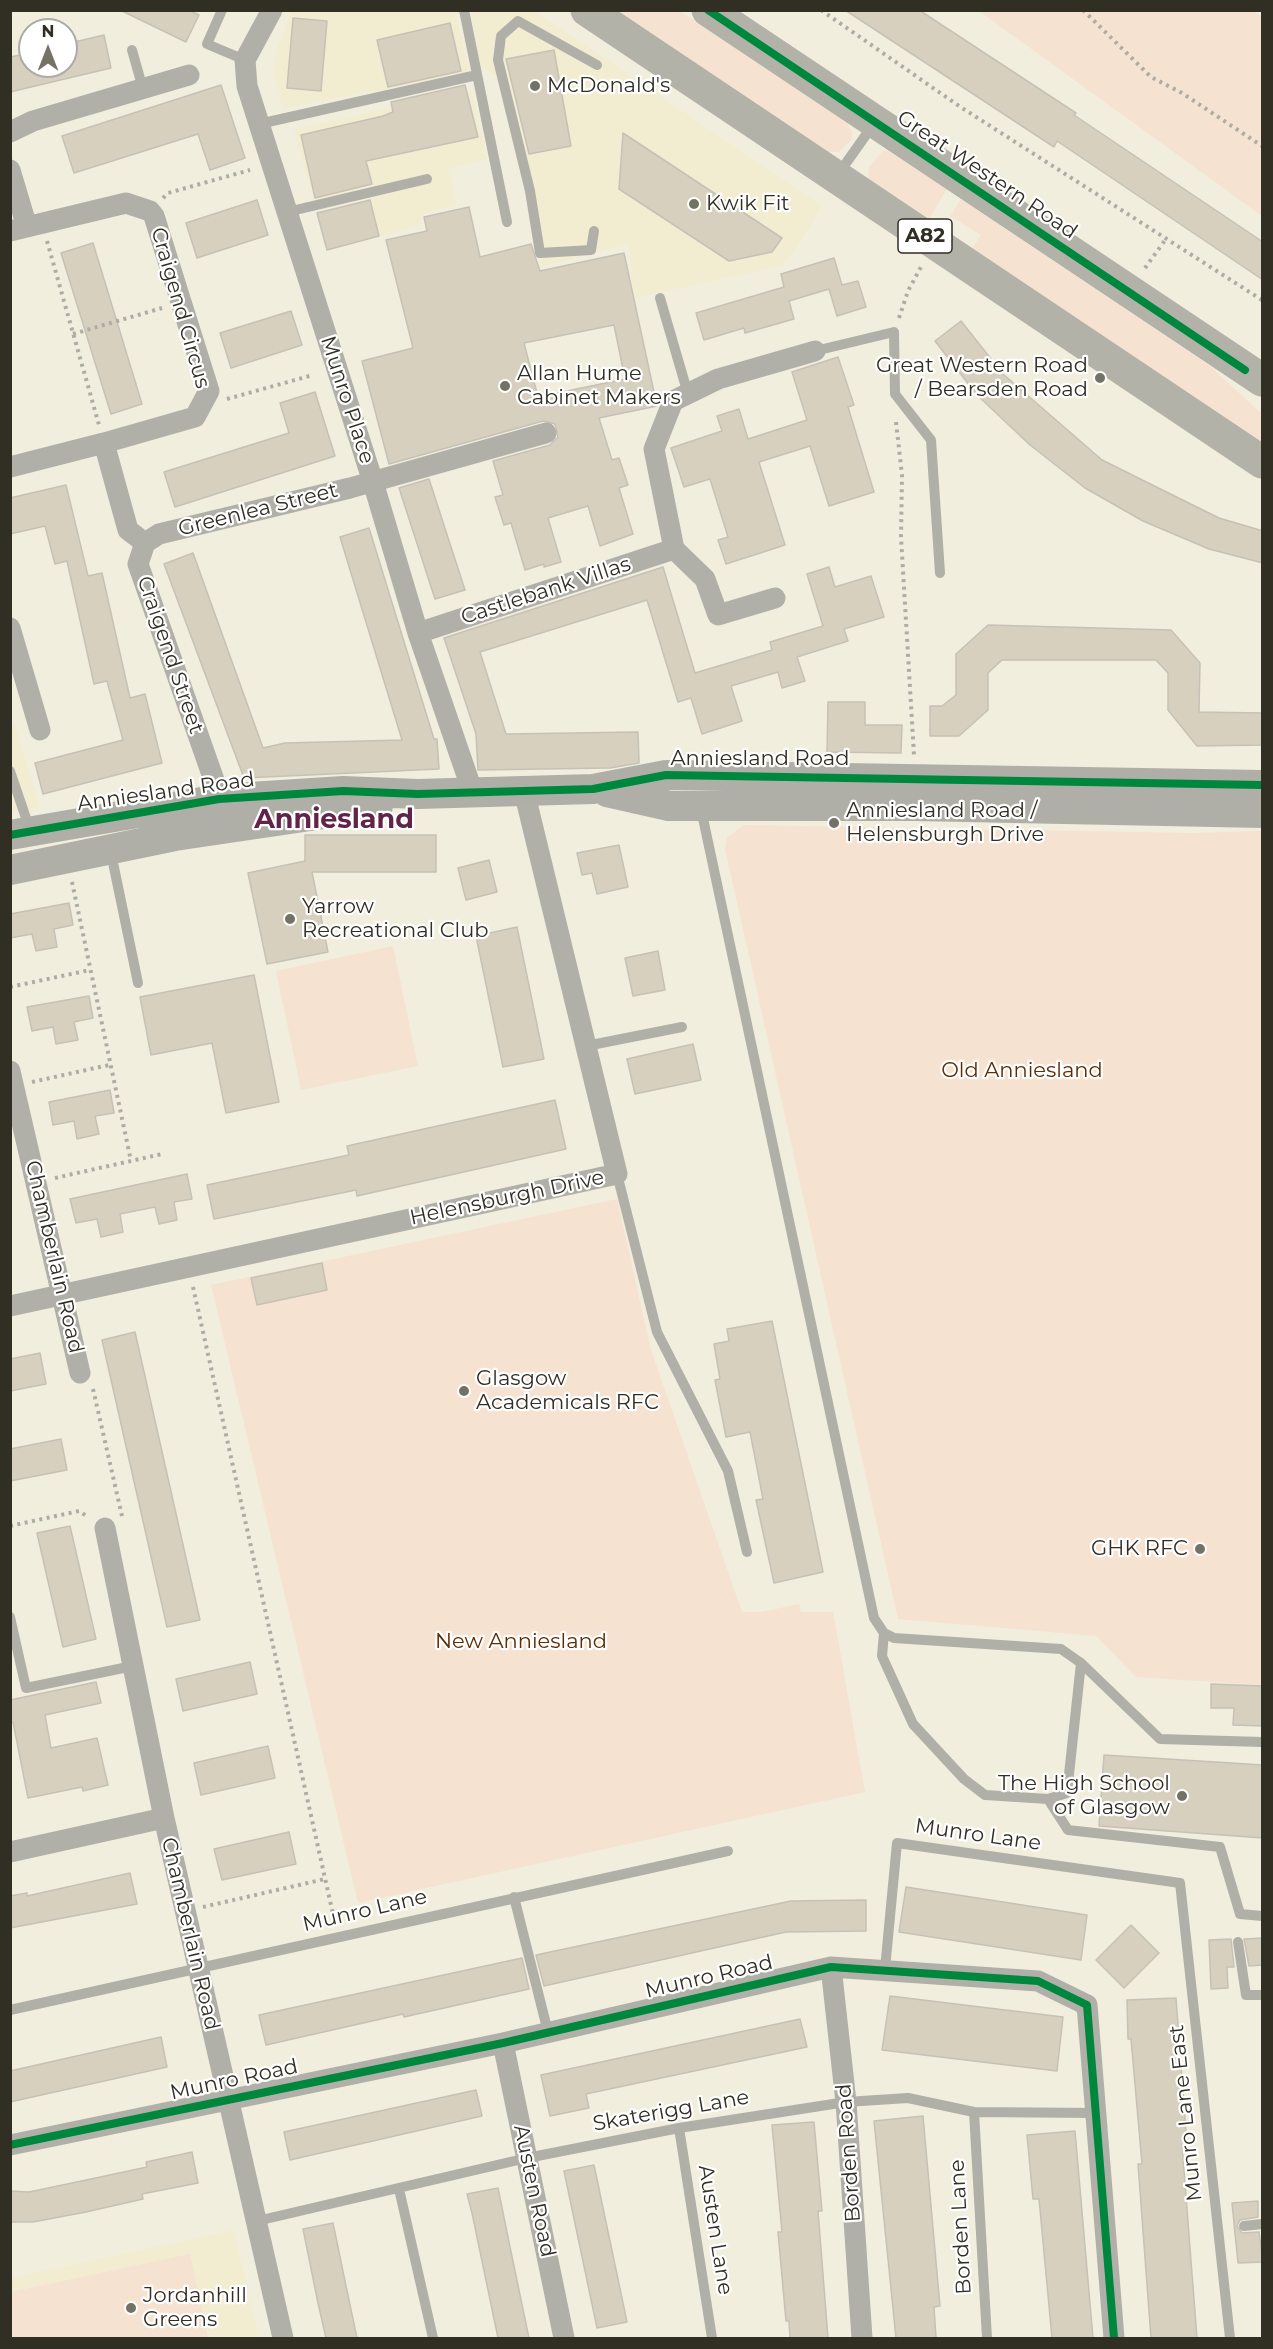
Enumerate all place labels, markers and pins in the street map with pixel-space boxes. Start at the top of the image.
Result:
place label: McDonald's [547,73,670,99]
marker: McDonald's [528,79,542,93]
place label: Kwik Fit [706,191,790,217]
marker: Kwik Fit [687,197,701,211]
place label: Great Western Road / Bearsden Road [876,353,1088,403]
place label: Allan Hume Cabinet Makers [517,361,681,411]
marker: Great Western Road / Bearsden Road [1093,371,1107,385]
marker: Allan Hume Cabinet Makers [498,379,512,393]
place label: Anniesland Road / Helensburgh Drive [846,798,1044,848]
marker: Anniesland Road / Helensburgh Drive [827,816,841,830]
place label: Yarrow Recreational Club [302,894,489,944]
marker: Yarrow Recreational Club [283,912,297,926]
place label: Glasgow Academicals RFC [476,1366,659,1416]
marker: Glasgow Academicals RFC [457,1384,471,1398]
place label: GHK RFC [1091,1536,1188,1562]
marker: GHK RFC [1193,1542,1207,1556]
place label: The High School of Glasgow [998,1771,1170,1821]
marker: The High School of Glasgow [1175,1789,1189,1803]
place label: Jordanhill Greens [143,2283,247,2333]
marker: Jordanhill Greens [124,2301,138,2315]

